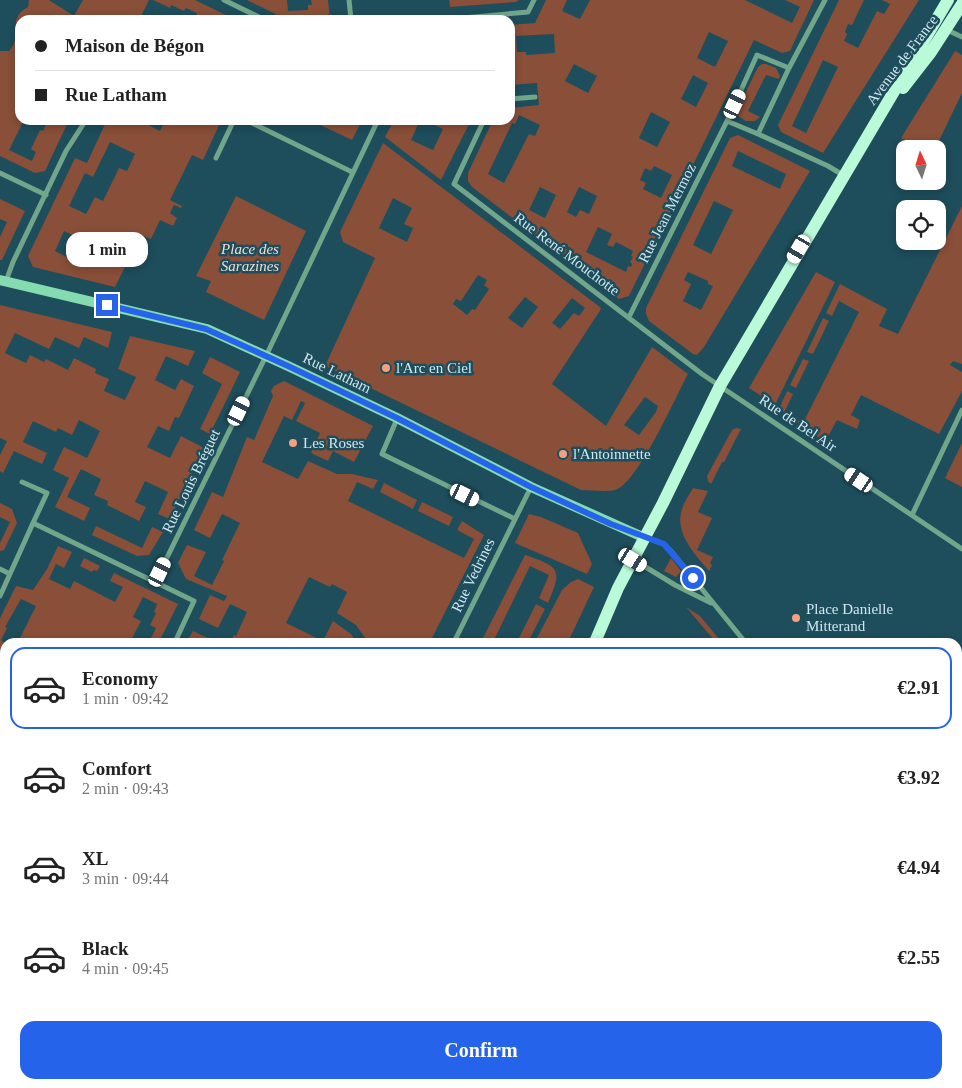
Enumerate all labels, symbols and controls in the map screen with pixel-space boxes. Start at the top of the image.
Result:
street label: Avenue de France [863,12,941,108]
text: Maison de Bégon [65,35,204,56]
text: Rue Latham [65,84,167,105]
car [721,87,748,121]
north arrow [896,140,946,190]
map controls [896,140,946,250]
street label: Rue Jean Mermoz [635,160,699,265]
button: locate [896,200,946,250]
street label: Rue René Mouchotte [511,209,623,299]
callout: 1 min [66,232,148,268]
car [785,232,812,266]
text: 1 min [88,241,126,258]
park label: Place des Sarazines [220,241,279,274]
route end [96,294,118,316]
street label: Rue Latham [300,350,374,396]
place label: l'Arc en Ciel [396,360,472,376]
marker: l'Arc en Ciel [380,362,392,374]
street label: Rue de Bel Air [756,391,840,455]
car [225,394,252,428]
street label: Rue Louis Bréguet [159,426,223,535]
place label: Les Roses [303,435,364,451]
marker: Les Roses [287,437,299,449]
place label: l'Antoinnette [573,446,651,462]
marker: l'Antoinnette [557,448,569,460]
car [842,465,875,495]
car [448,482,481,508]
street label: Rue Vedrines [448,535,498,615]
car [616,546,649,574]
car [146,555,173,589]
route start [682,567,704,589]
place label: Place Danielle Mitterand [806,601,893,634]
marker: Place Danielle Mitterand [790,612,802,624]
icon: car [22,666,67,711]
text: Economy [82,668,158,689]
text: €2.91 [897,677,940,698]
text: 1 min · 09:42 [82,690,169,707]
icon: car [22,756,67,801]
text: Comfort [82,758,152,779]
text: €3.92 [897,767,940,788]
text: 2 min · 09:43 [82,780,169,797]
icon: car [22,846,67,891]
text: XL [82,848,108,869]
text: €4.94 [897,857,940,878]
text: 3 min · 09:44 [82,870,169,887]
icon: car [22,936,67,981]
text: Black [82,938,128,959]
text: €2.55 [897,947,940,968]
text: 4 min · 09:45 [82,960,169,977]
button: Confirm [20,1021,942,1079]

